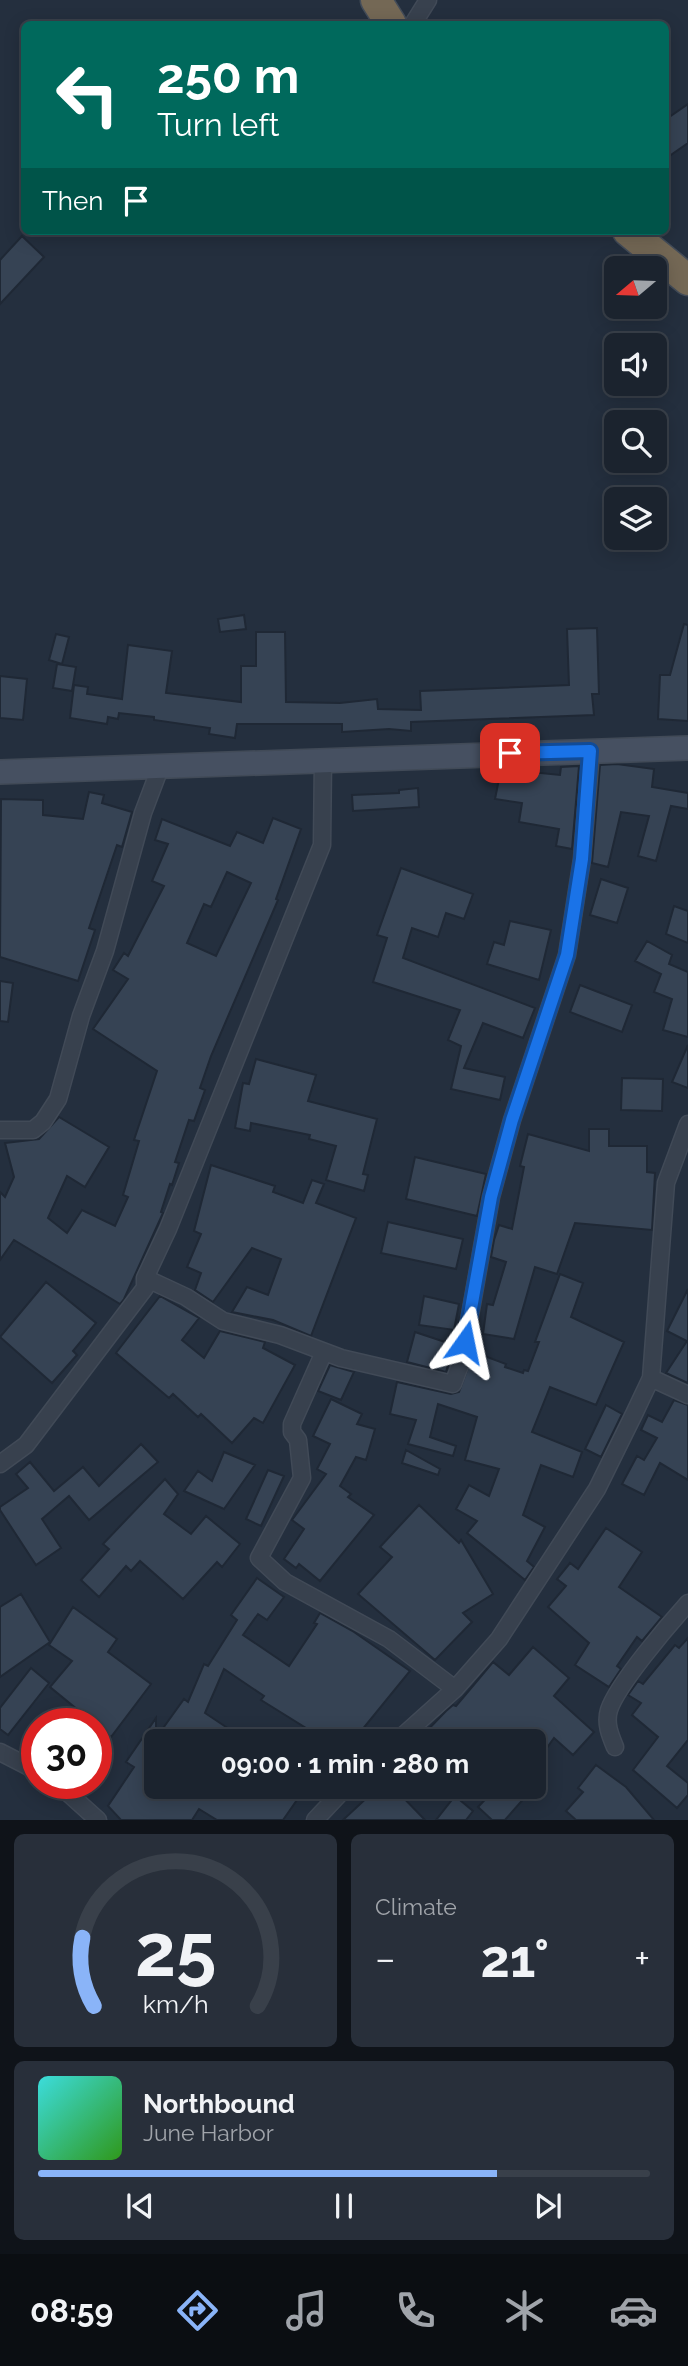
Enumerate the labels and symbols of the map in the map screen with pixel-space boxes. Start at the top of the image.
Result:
north arrow [604,256,667,318]
pin [480,723,540,783]
position arrow [428,1305,502,1379]
speed limit sign: 30 [21,1708,112,1799]

